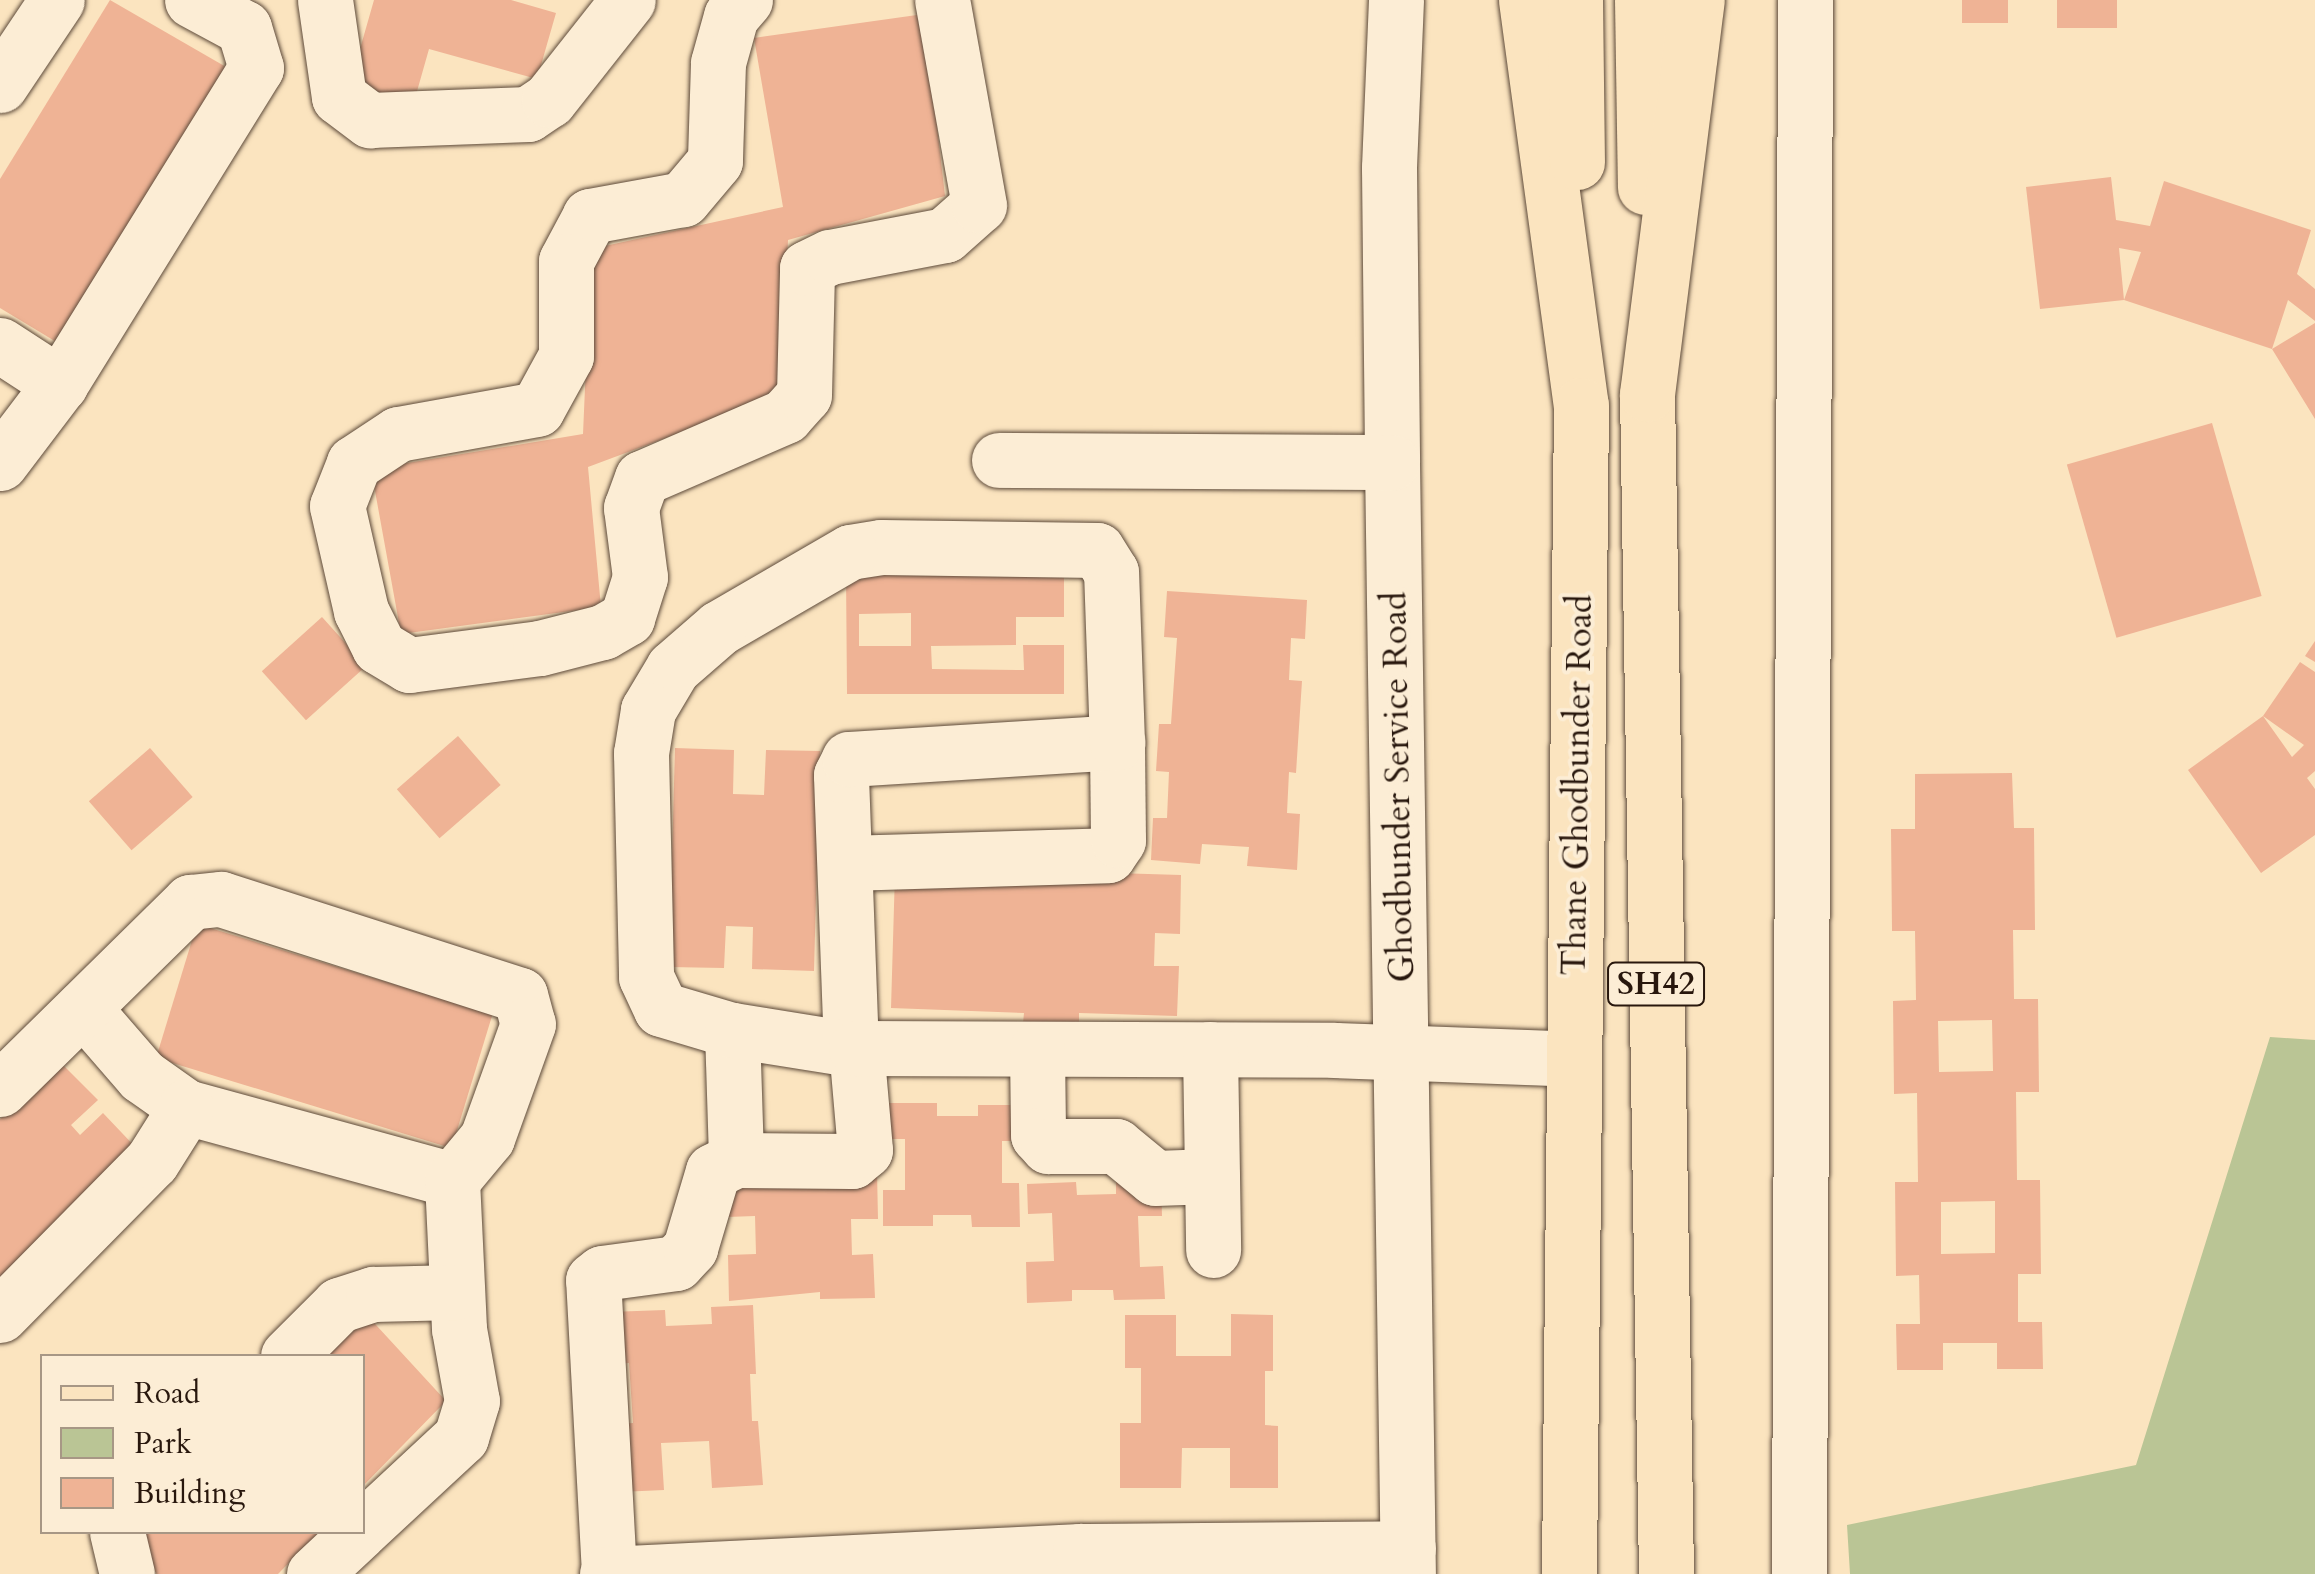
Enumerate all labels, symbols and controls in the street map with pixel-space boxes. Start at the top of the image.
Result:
street label: Ghodbunder Service Road [1374,591,1422,983]
street label: Thane Ghodbunder Road [1553,594,1601,976]
road number: SH42 [1606,957,1706,1011]
legend [40,1354,365,1534]
text: Road [134,1373,200,1414]
text: Park [134,1423,192,1464]
text: Building [134,1473,245,1514]

